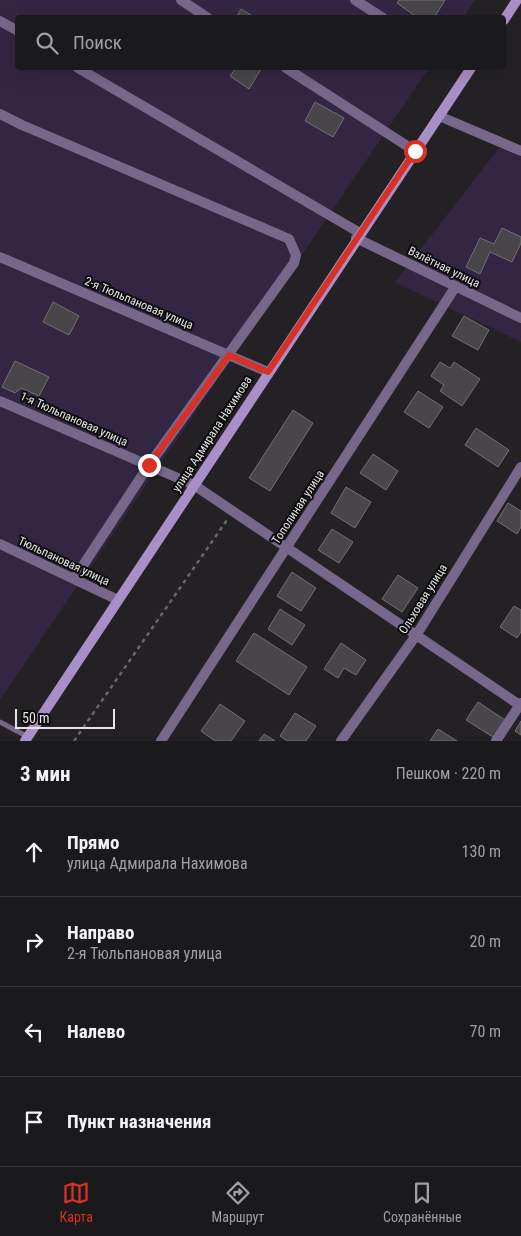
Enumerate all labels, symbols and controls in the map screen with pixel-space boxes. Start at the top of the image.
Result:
search box [15,15,506,70]
icon: search [33,29,61,57]
text: Поиск [73,31,122,54]
route start [404,140,427,163]
street label: Взлётная улица [406,244,482,291]
street label: 2-я Тюльпановая улица [83,274,196,332]
street label: улица Адмирала Нахимова [169,373,255,495]
street label: 1-я Тюльпановая улица [18,389,130,449]
route end [138,454,161,477]
street label: Тополиная улица [269,467,327,547]
street label: Тюльпановая улица [16,534,112,588]
street label: Ольховая улица [396,561,450,636]
scale bar [15,706,115,729]
text: 50 m [22,710,50,726]
text: 3 мин [20,762,70,786]
text: Пешком · 220 m [396,764,501,783]
text: Прямо [67,831,120,854]
icon: ahead [20,838,48,866]
text: 130 m [462,842,501,861]
text: улица Адмирала Нахимова [67,854,248,873]
text: Направо [67,921,134,944]
icon: right [20,928,48,956]
text: 20 m [469,932,501,951]
text: 2-я Тюльпановая улица [67,944,222,963]
icon: left [20,1018,48,1046]
text: Налево [67,1020,125,1043]
text: 70 m [469,1022,501,1041]
icon: arrive [20,1108,48,1136]
text: Пункт назначения [67,1110,211,1133]
tab: Карта [59,1179,93,1225]
tab: Маршрут [212,1179,264,1225]
tab: Сохранённые [383,1179,462,1225]

